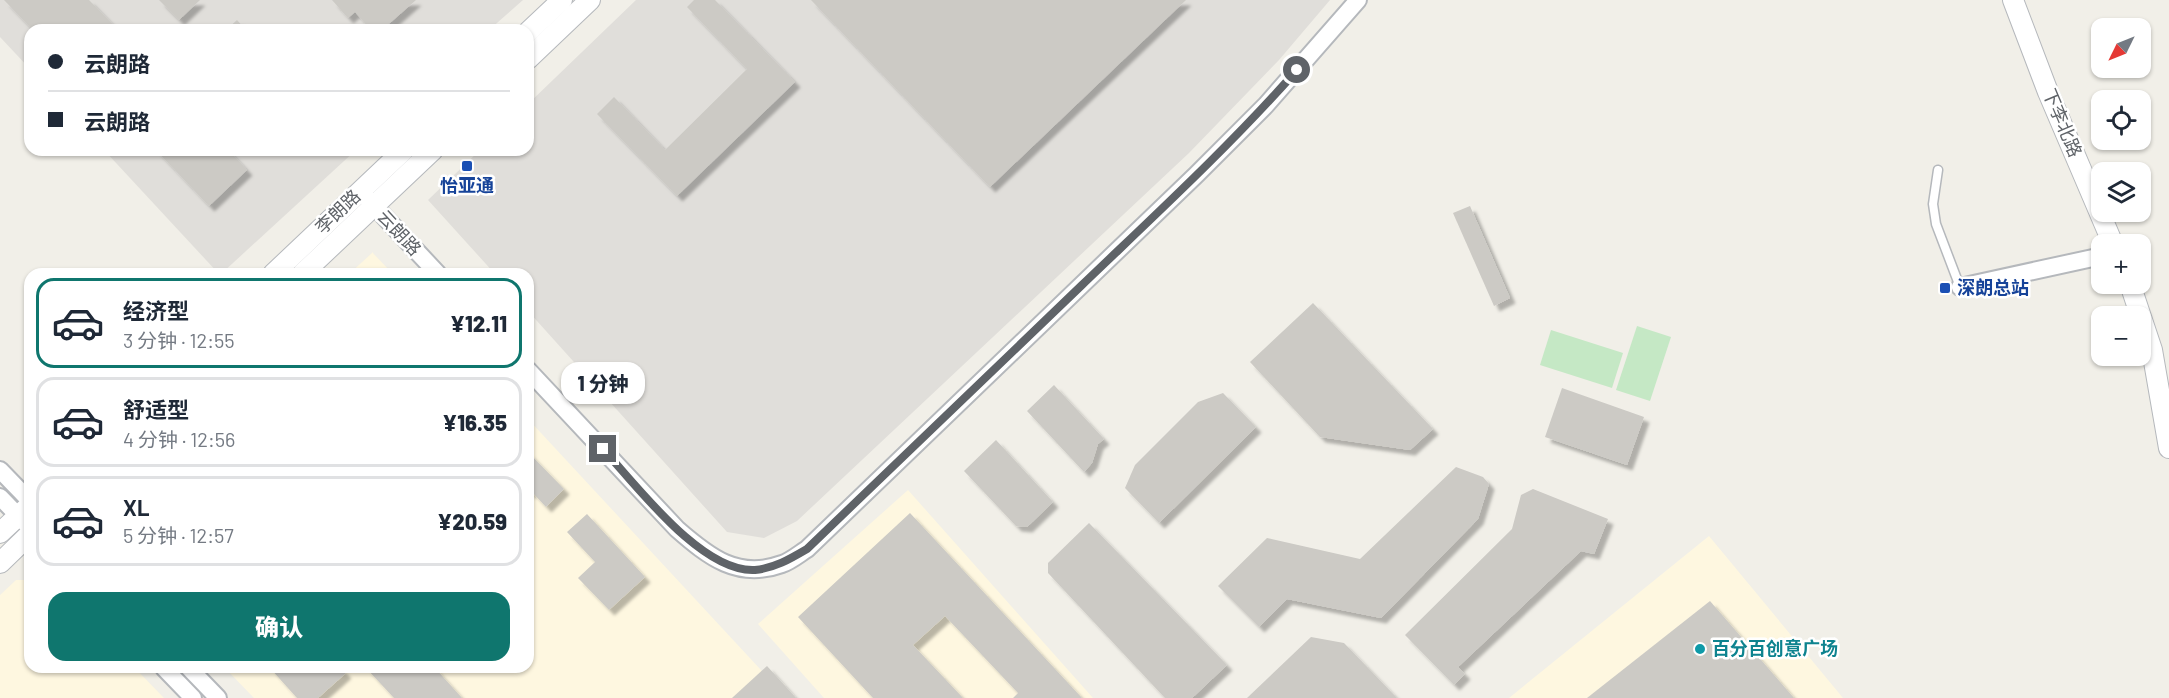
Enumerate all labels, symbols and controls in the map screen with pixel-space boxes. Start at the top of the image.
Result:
north arrow [2091,18,2151,78]
map controls [2091,18,2151,366]
text: 云朗路 [84,50,150,76]
route start [1283,56,1310,83]
street label: 下李北路 [2039,85,2087,160]
button: locate [2091,90,2151,150]
text: 云朗路 [84,108,150,134]
marker: 怡亚通 [460,159,474,173]
button: layers [2091,162,2151,222]
place label: 怡亚通 [440,174,494,196]
street label: 李朗路 [310,185,364,238]
street label: 云朗路 [373,205,426,260]
button: + [2091,234,2151,294]
place label: 深朗总站 [1957,276,2029,298]
marker: 深朗总站 [1938,281,1952,295]
icon: car [51,296,105,350]
text: 经济型 [123,297,189,323]
button: − [2091,306,2151,366]
text: ¥12.11 [450,310,507,336]
text: 3 分钟 · 12:55 [123,328,235,352]
callout: 1 分钟 [561,362,645,404]
text: 1 分钟 [577,371,629,395]
icon: car [51,395,105,449]
text: 舒适型 [123,396,189,422]
text: ¥16.35 [442,409,507,435]
text: 4 分钟 · 12:56 [123,427,235,451]
route end [589,435,616,462]
icon: car [51,494,105,548]
text: XL [123,494,149,520]
text: ¥20.59 [437,508,507,534]
text: 5 分钟 · 12:57 [123,523,234,547]
button: 确认 [48,592,510,661]
place label: 百分百创意广场 [1712,637,1838,659]
marker: 百分百创意广场 [1693,642,1707,656]

